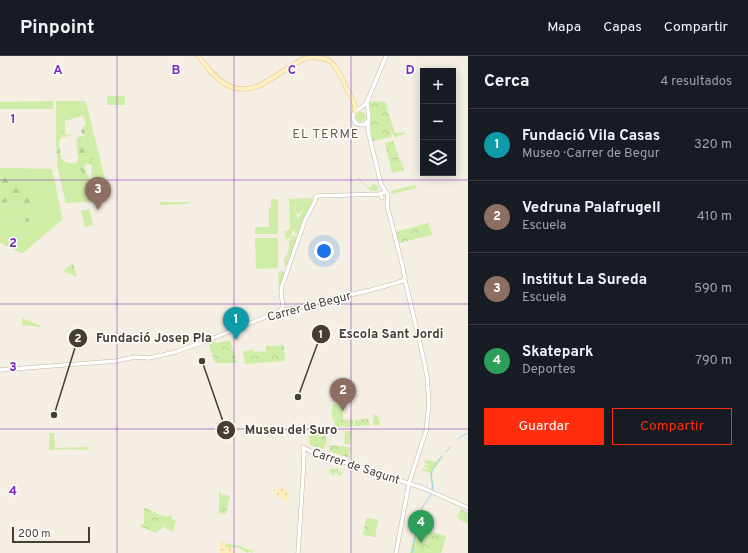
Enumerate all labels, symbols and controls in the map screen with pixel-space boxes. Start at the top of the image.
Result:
text: Pinpoint [20,16,95,40]
text: Mapa [547,19,581,36]
text: Capas [603,19,642,36]
text: Compartir [664,19,728,36]
text: A [53,63,63,79]
text: B [172,63,181,79]
text: C [288,63,296,79]
text: D [405,63,415,79]
map controls [420,68,456,176]
button: + [420,68,456,104]
text: Cerca [484,71,530,93]
text: 4 resultados [660,74,732,90]
button: − [420,104,456,140]
text: 1 [10,112,16,128]
district label: EL TERME [292,127,360,143]
text: Fundació Vila Casas [522,127,660,146]
text: 1 [494,137,500,153]
text: 320 m [694,137,732,153]
button: layers [420,140,456,176]
text: Museo · Carrer de Begur [522,146,660,162]
pin: 3 [85,177,111,210]
text: Vedruna Palafrugell [522,199,661,218]
text: 2 [493,209,501,225]
text: 410 m [697,209,732,225]
text: Escuela [522,218,566,234]
text: 2 [9,236,17,252]
your location [314,241,334,261]
text: Institut La Sureda [522,271,647,290]
text: 3 [493,281,501,297]
text: 590 m [694,281,732,297]
street label: Carrer de Begur [266,288,353,326]
text: Escuela [522,290,566,306]
pin: 1 [223,307,249,340]
callout: Escola Sant Jordi [311,321,452,346]
callout: Fundació Josep Pla [68,325,220,350]
text: 1 [319,327,323,343]
text: Escola Sant Jordi [339,327,443,343]
text: 2 [74,331,82,347]
text: Fundació Josep Pla [96,331,212,347]
text: Skatepark [522,343,593,362]
text: 4 [493,353,501,369]
text: 790 m [695,353,732,369]
text: 3 [9,360,17,376]
text: Deportes [522,362,576,378]
pin: 2 [330,378,356,411]
button: Guardar [484,408,604,445]
button: Compartir [612,408,732,445]
callout: Museu del Suro [216,417,345,442]
text: 3 [222,423,230,439]
text: Museu del Suro [245,423,337,439]
street label: Carrer de Sagunt [310,445,402,489]
text: 4 [9,484,17,500]
pin: 4 [408,510,434,543]
scale bar [12,525,90,544]
text: 200 m [18,527,51,541]

